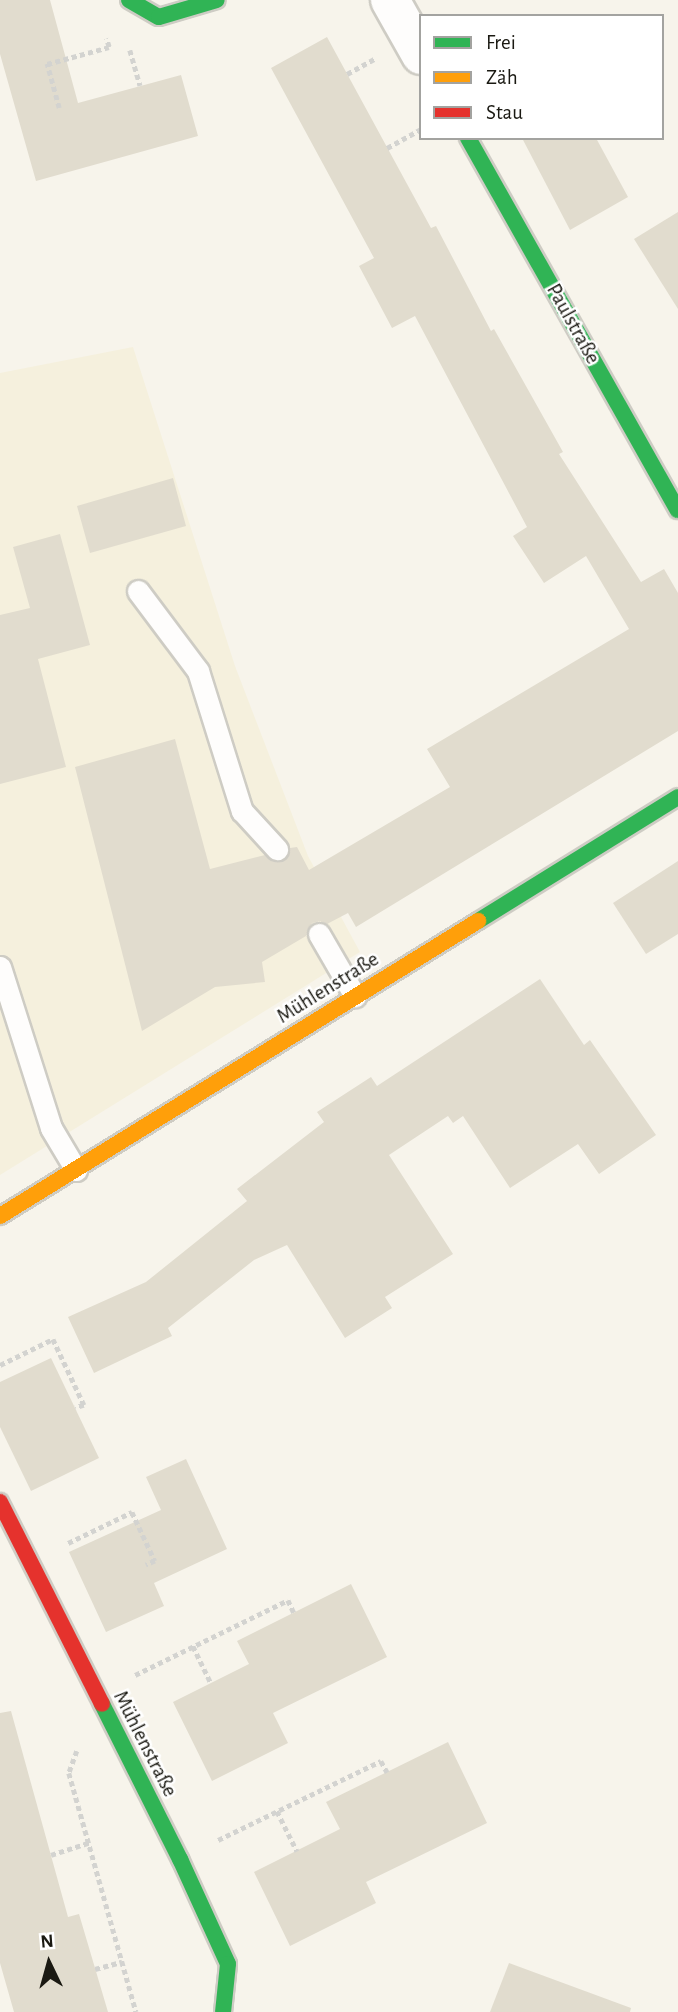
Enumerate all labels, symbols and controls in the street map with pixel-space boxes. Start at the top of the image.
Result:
legend [419,14,664,140]
text: Frei [486,32,516,53]
text: Zäh [486,67,518,88]
text: Stau [486,102,523,123]
street label: Paulstraße [541,279,605,369]
street label: Mühlenstraße [272,947,384,1029]
street label: Mühlenstraße [108,1687,182,1801]
north arrow [14,1928,84,1998]
text: N [40,1932,55,1952]

